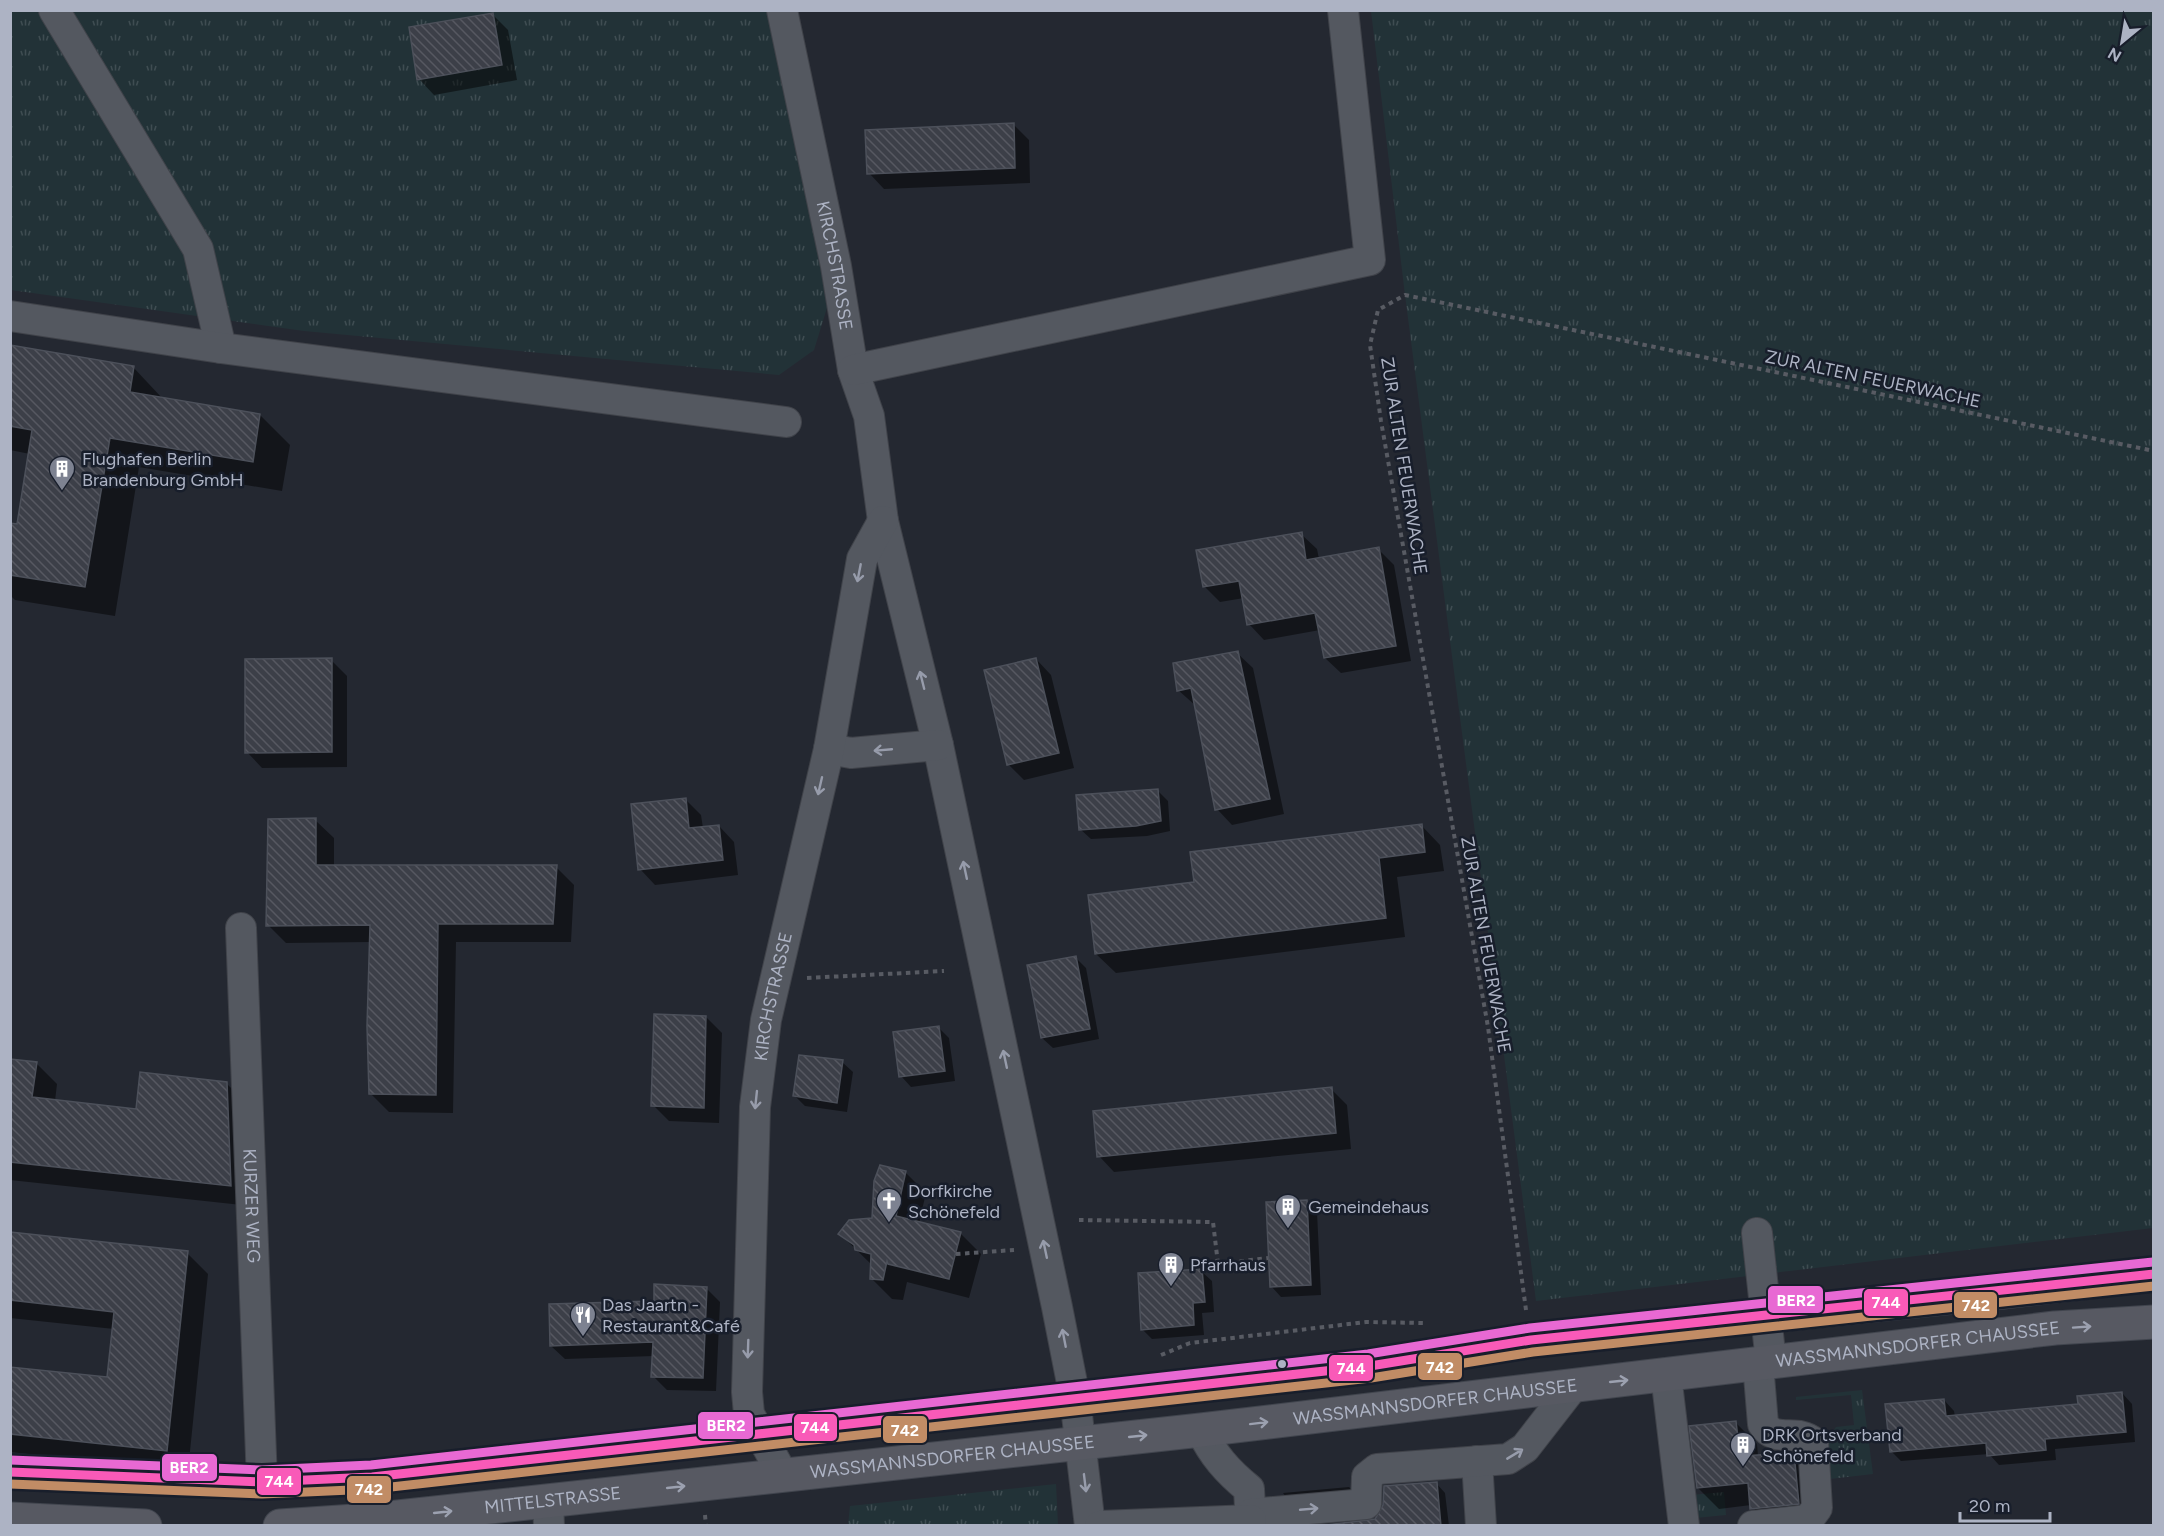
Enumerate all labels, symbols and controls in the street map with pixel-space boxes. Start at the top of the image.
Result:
north arrow [2092,12,2152,72]
text: N [2105,43,2125,66]
street label: KIRCHSTRASSE [812,199,857,332]
street label: ZUR ALTEN FEUERWACHE [1763,345,1983,413]
street label: ZUR ALTEN FEUERWACHE [1376,356,1432,576]
place label: Flughafen Berlin Brandenburg GmbH [82,448,243,491]
building icon: Flughafen Berlin Brandenburg GmbH [47,454,77,492]
one-way arrow [853,563,864,583]
one-way arrow [916,671,927,690]
one-way arrow [874,745,894,756]
one-way arrow [814,776,826,795]
street label: ZUR ALTEN FEUERWACHE [1456,835,1516,1055]
one-way arrow [958,861,970,880]
street label: KIRCHSTRASSE [750,930,797,1062]
one-way arrow [998,1049,1010,1068]
one-way arrow [750,1089,761,1109]
street label: KURZER WEG [238,1148,265,1264]
place label: Dorfkirche Schönefeld [908,1180,1000,1223]
church icon: Dorfkirche Schönefeld [874,1186,904,1224]
building icon: Gemeindehaus [1273,1192,1303,1230]
place label: Gemeindehaus [1308,1196,1429,1218]
one-way arrow [1039,1240,1050,1260]
building icon: Pfarrhaus [1156,1250,1186,1288]
place label: Pfarrhaus [1190,1254,1266,1276]
line badge: BER2 [1767,1285,1824,1314]
line badge: 744 [1863,1288,1909,1317]
text: BER2 [1777,1291,1815,1310]
line badge: 742 [1953,1291,1998,1319]
text: 744 [1871,1293,1901,1312]
place label: Das Jaartn - Restaurant&Café [602,1294,740,1337]
text: 742 [1962,1296,1990,1315]
restaurant icon: Das Jaartn - Restaurant&Café [568,1300,598,1338]
street label: WASSMANNSDORFER CHAUSSEE [1775,1316,2061,1372]
one-way arrow [2072,1321,2092,1332]
one-way arrow [1058,1329,1069,1349]
one-way arrow [742,1338,753,1358]
line badge: 742 [1417,1352,1463,1381]
line badge: 744 [1328,1354,1374,1382]
unlabelled marker [1276,1358,1288,1370]
text: 742 [1426,1358,1454,1377]
text: 744 [1336,1359,1366,1378]
street label: WASSMANNSDORFER CHAUSSEE [1292,1374,1579,1430]
one-way arrow [1609,1375,1629,1386]
line badge: BER2 [697,1411,754,1440]
line badge: 744 [793,1413,838,1442]
line badge: 742 [882,1415,928,1444]
text: BER2 [707,1416,745,1435]
one-way arrow [1248,1417,1268,1428]
text: 744 [800,1418,830,1437]
text: 742 [891,1421,919,1440]
place label: DRK Ortsverband Schönefeld [1762,1424,1902,1467]
one-way arrow [1128,1430,1148,1441]
building icon: DRK Ortsverband Schönefeld [1728,1430,1758,1468]
street label: WASSMANNSDORFER CHAUSSEE [809,1431,1096,1483]
one-way arrow [1506,1448,1523,1460]
line badge: BER2 [161,1453,218,1482]
text: BER2 [170,1458,208,1477]
line badge: 744 [256,1467,302,1496]
text: 744 [264,1472,294,1491]
one-way arrow [1080,1473,1091,1493]
line badge: 742 [346,1475,392,1504]
text: 742 [355,1480,383,1499]
one-way arrow [666,1481,685,1492]
street label: MITTELSTRASSE [483,1482,622,1519]
scale bar [1960,1485,2050,1523]
text: 20 m [1969,1495,2010,1517]
one-way arrow [1298,1503,1318,1514]
one-way arrow [432,1507,452,1518]

